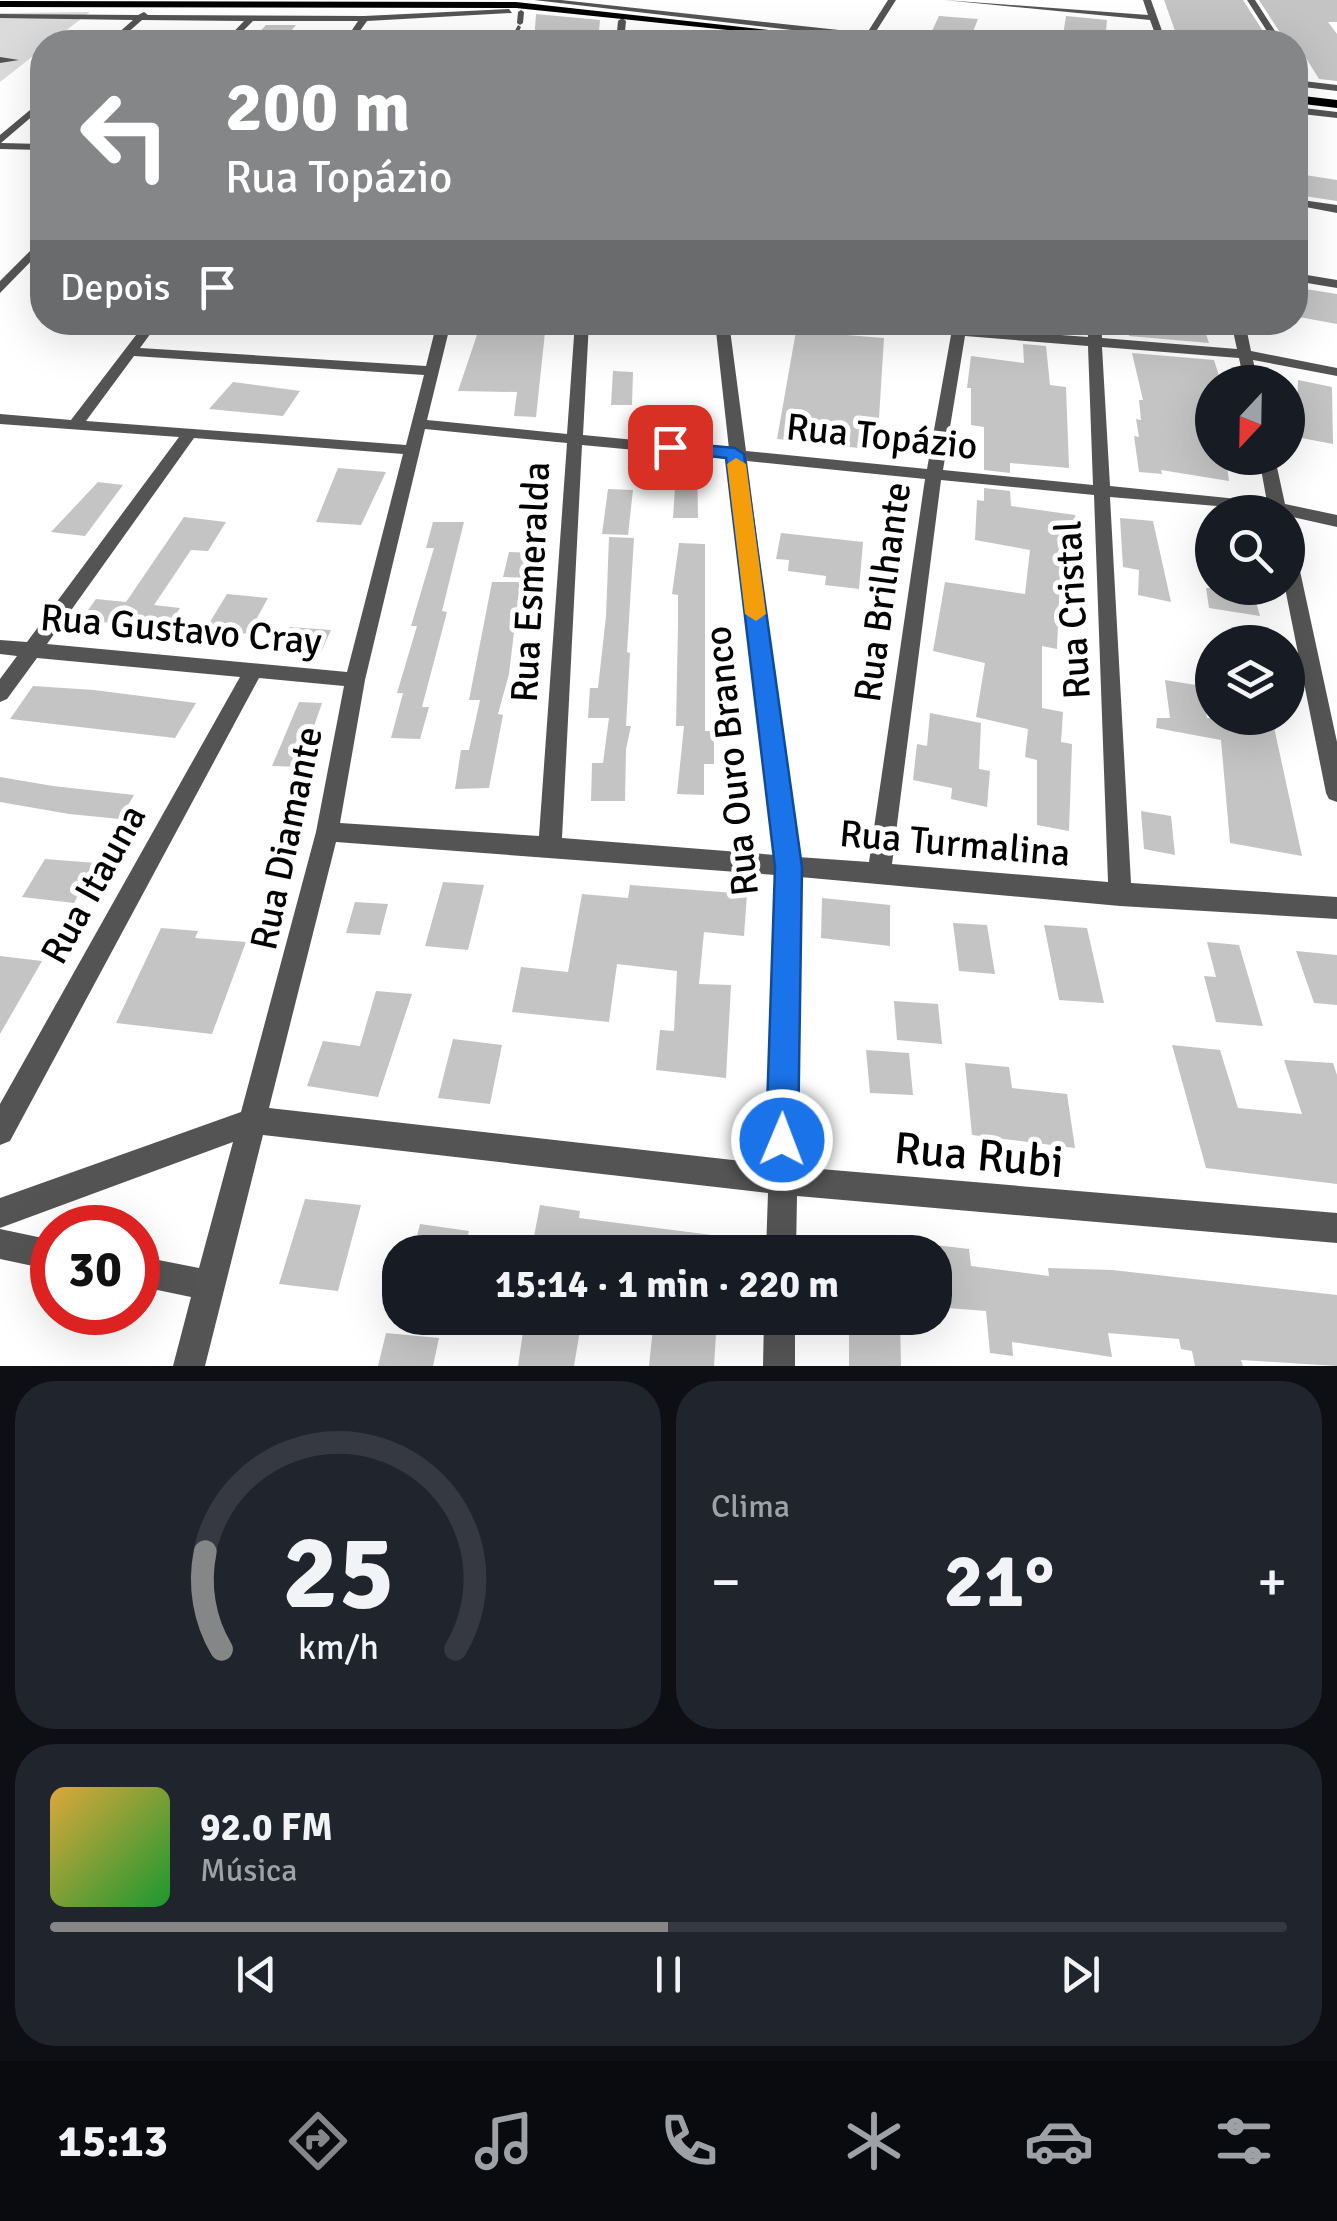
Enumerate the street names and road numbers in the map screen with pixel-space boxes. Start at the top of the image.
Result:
street label: Rua Topázio [784,403,980,470]
street label: Rua Esmeralda [501,460,560,704]
street label: Rua Brilhante [844,479,921,705]
street label: Rua Cristal [1044,520,1101,700]
street label: Rua Gustavo Cray [38,594,324,665]
street label: Rua Ouro Branco [694,624,769,898]
street label: Rua Diamante [240,722,333,954]
street label: Rua Itauna [30,796,156,972]
street label: Rua Turmalina [838,810,1072,877]
street label: Rua Rubi [892,1121,1066,1190]

